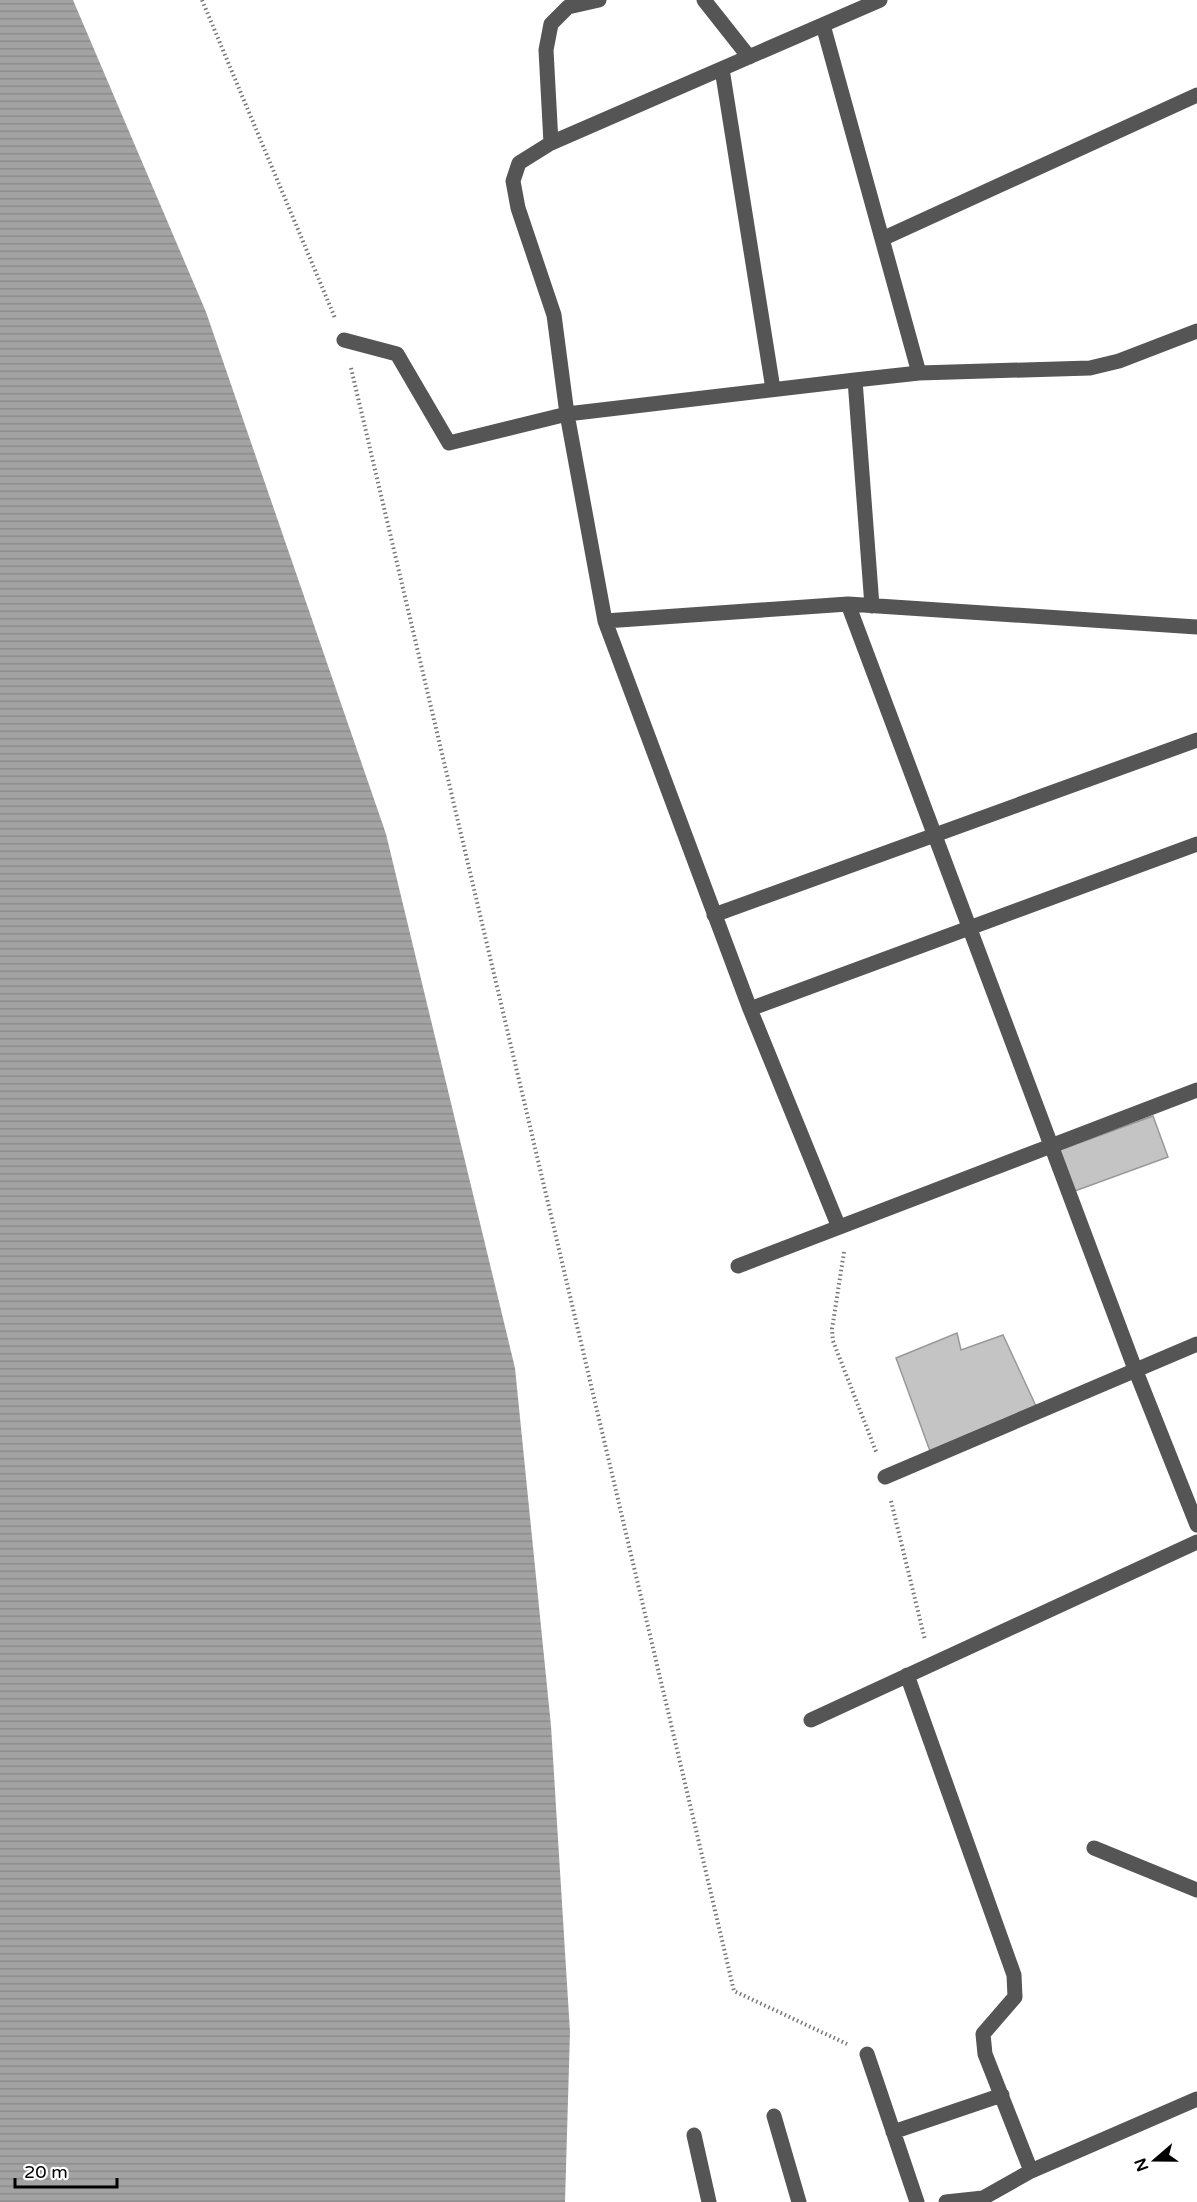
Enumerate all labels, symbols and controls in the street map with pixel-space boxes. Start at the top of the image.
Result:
north arrow [1125,2130,1185,2190]
scale bar [15,2151,117,2189]
text: N [1130,2155,1153,2174]
text: 20 m [24,2161,68,2183]

